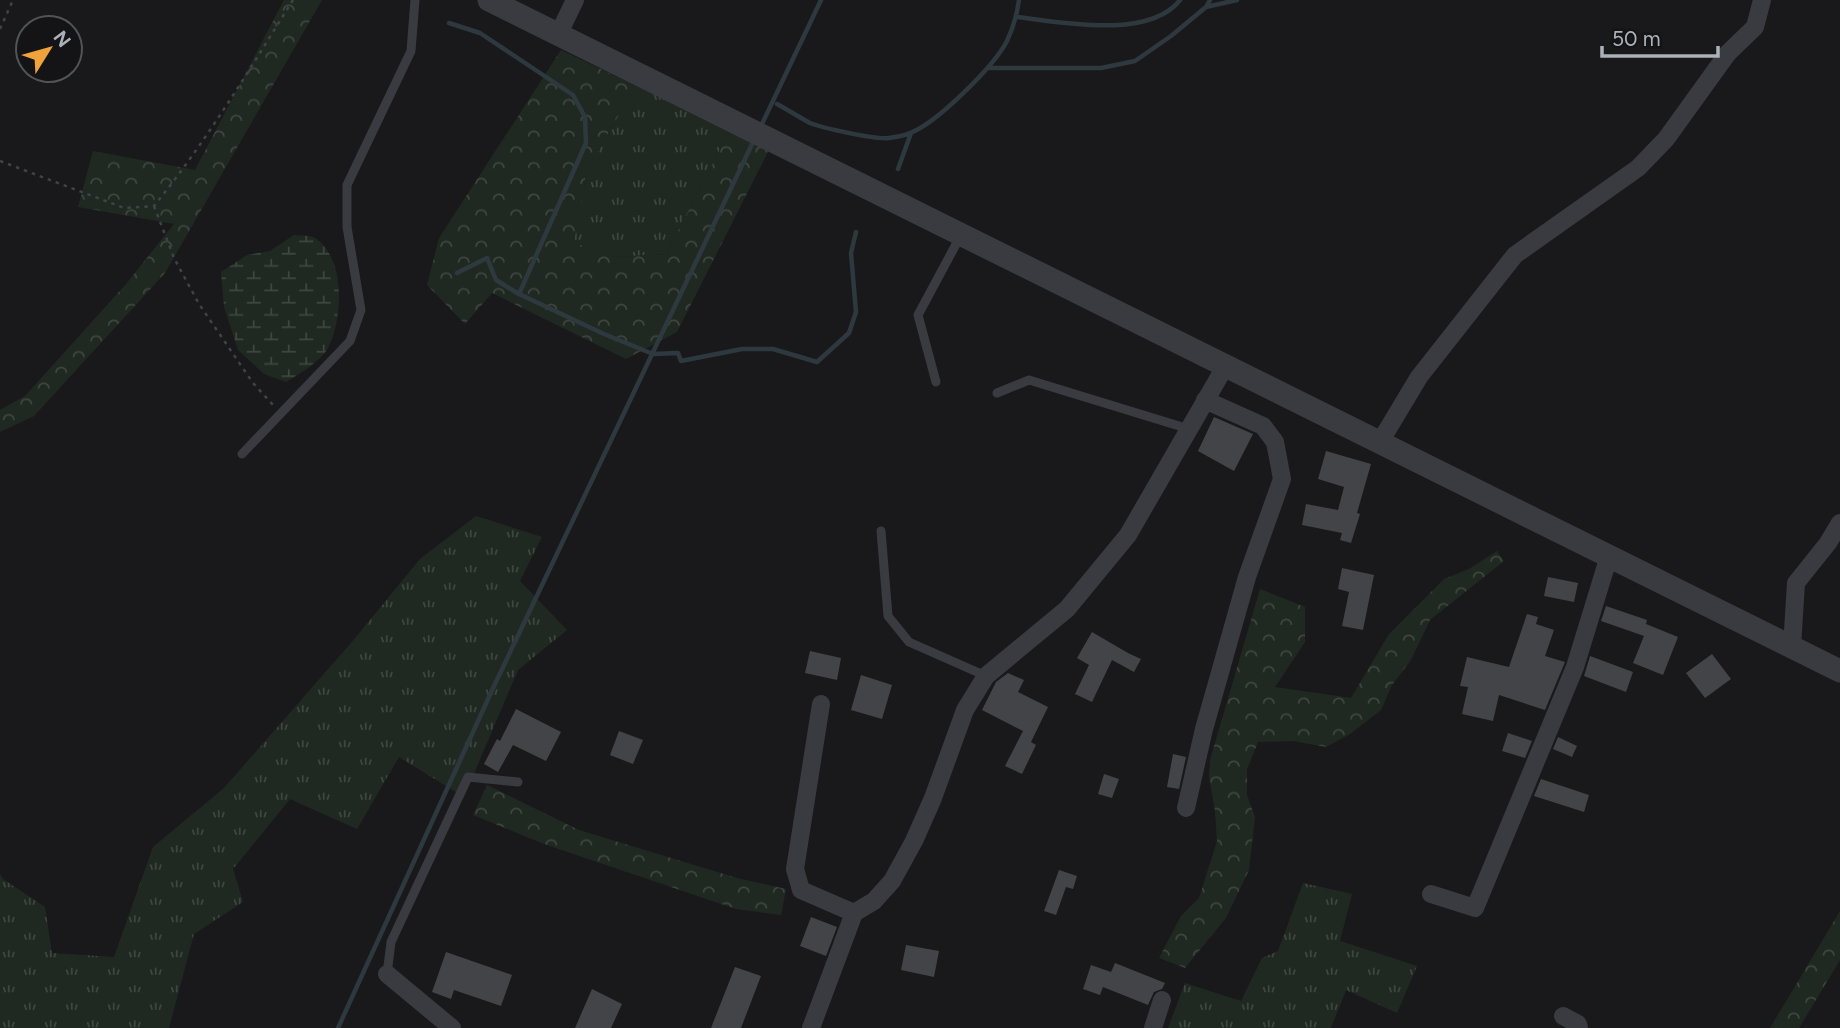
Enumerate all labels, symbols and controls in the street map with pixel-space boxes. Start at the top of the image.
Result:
north arrow [14,14,84,84]
scale bar [1602,14,1717,58]
text: N [49,26,76,52]
text: 50 m [1612,26,1661,51]

